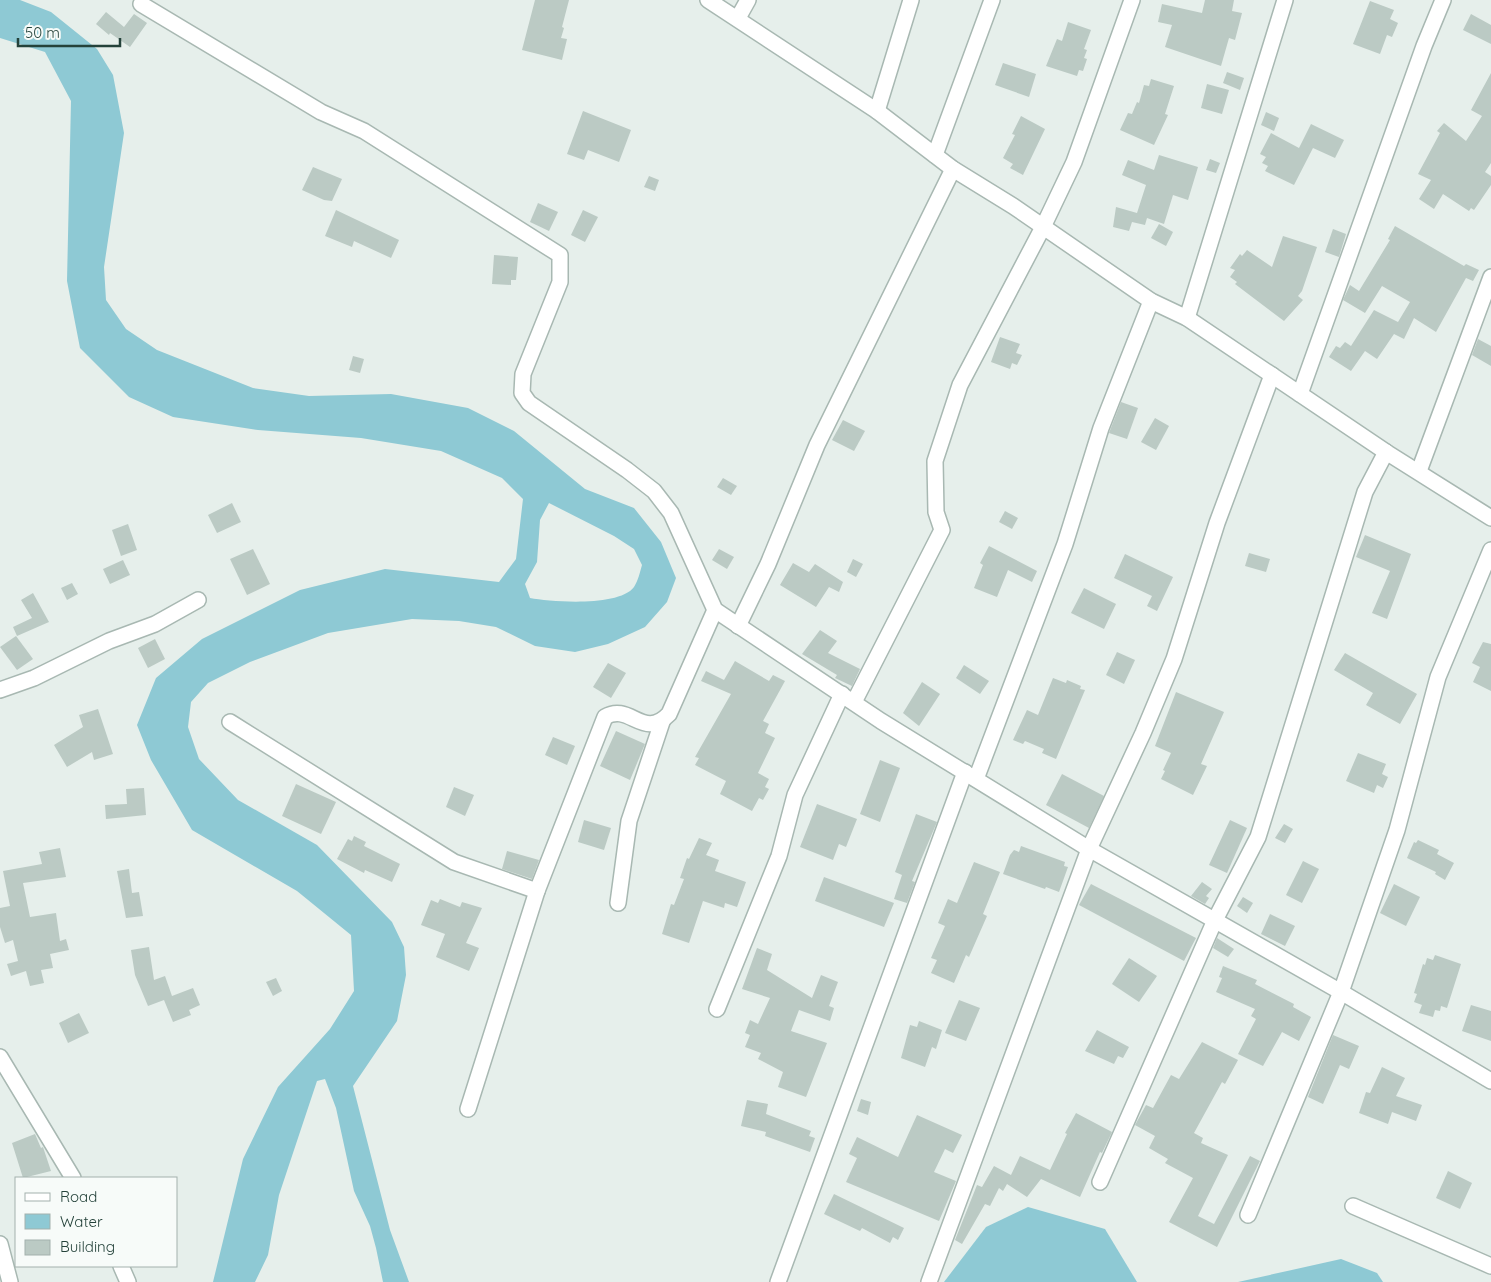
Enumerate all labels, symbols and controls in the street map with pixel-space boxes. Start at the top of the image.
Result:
scale bar [18,15,120,47]
text: 50 m [25,23,60,42]
legend [15,1177,178,1267]
text: Road [60,1187,97,1206]
text: Water [60,1212,103,1231]
text: Building [60,1237,115,1256]

